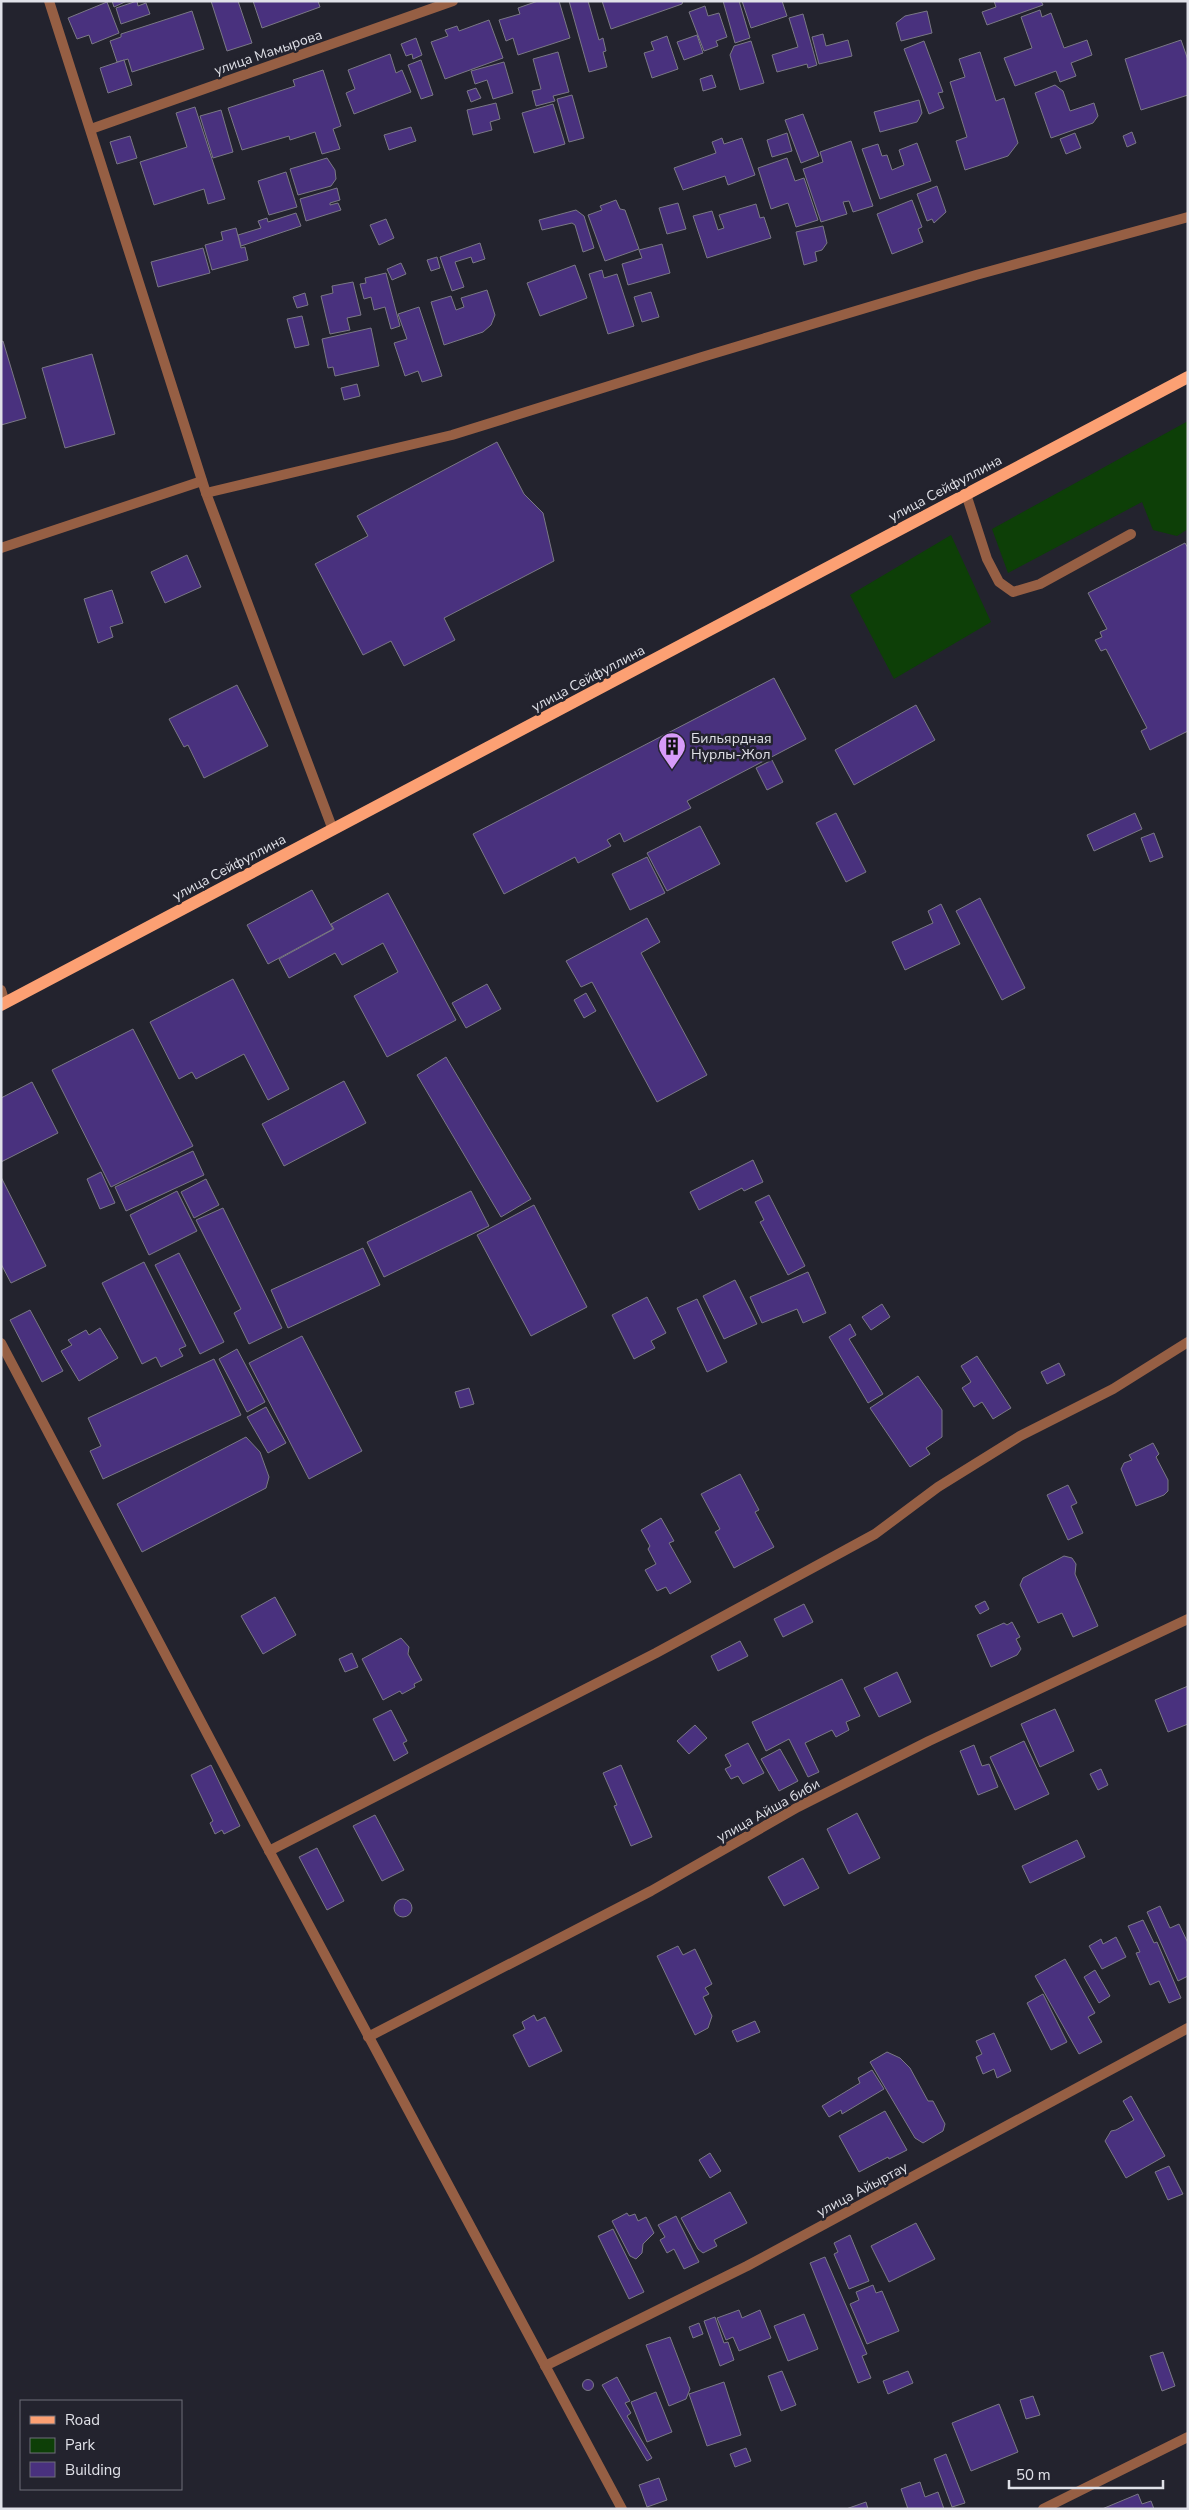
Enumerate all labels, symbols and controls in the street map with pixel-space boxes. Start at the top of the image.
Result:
street label: улица Мамырова [212,25,325,80]
street label: улица Сейфуллина [885,451,1005,526]
street label: улица Сейфуллина [528,641,648,716]
place label: Бильярдная Нурлы-Жол [691,729,772,764]
building icon: Бильярдная Нурлы-Жол [657,731,687,770]
street label: улица Сейфуллина [169,830,289,905]
street label: улица Айша биби [713,1774,823,1847]
street label: улица Айыртау [813,2157,912,2221]
legend [20,2400,182,2490]
text: Road [65,2410,100,2430]
text: Park [65,2435,95,2455]
scale bar [1009,2458,1163,2490]
text: Building [65,2460,121,2480]
text: 50 m [1016,2465,1051,2485]

